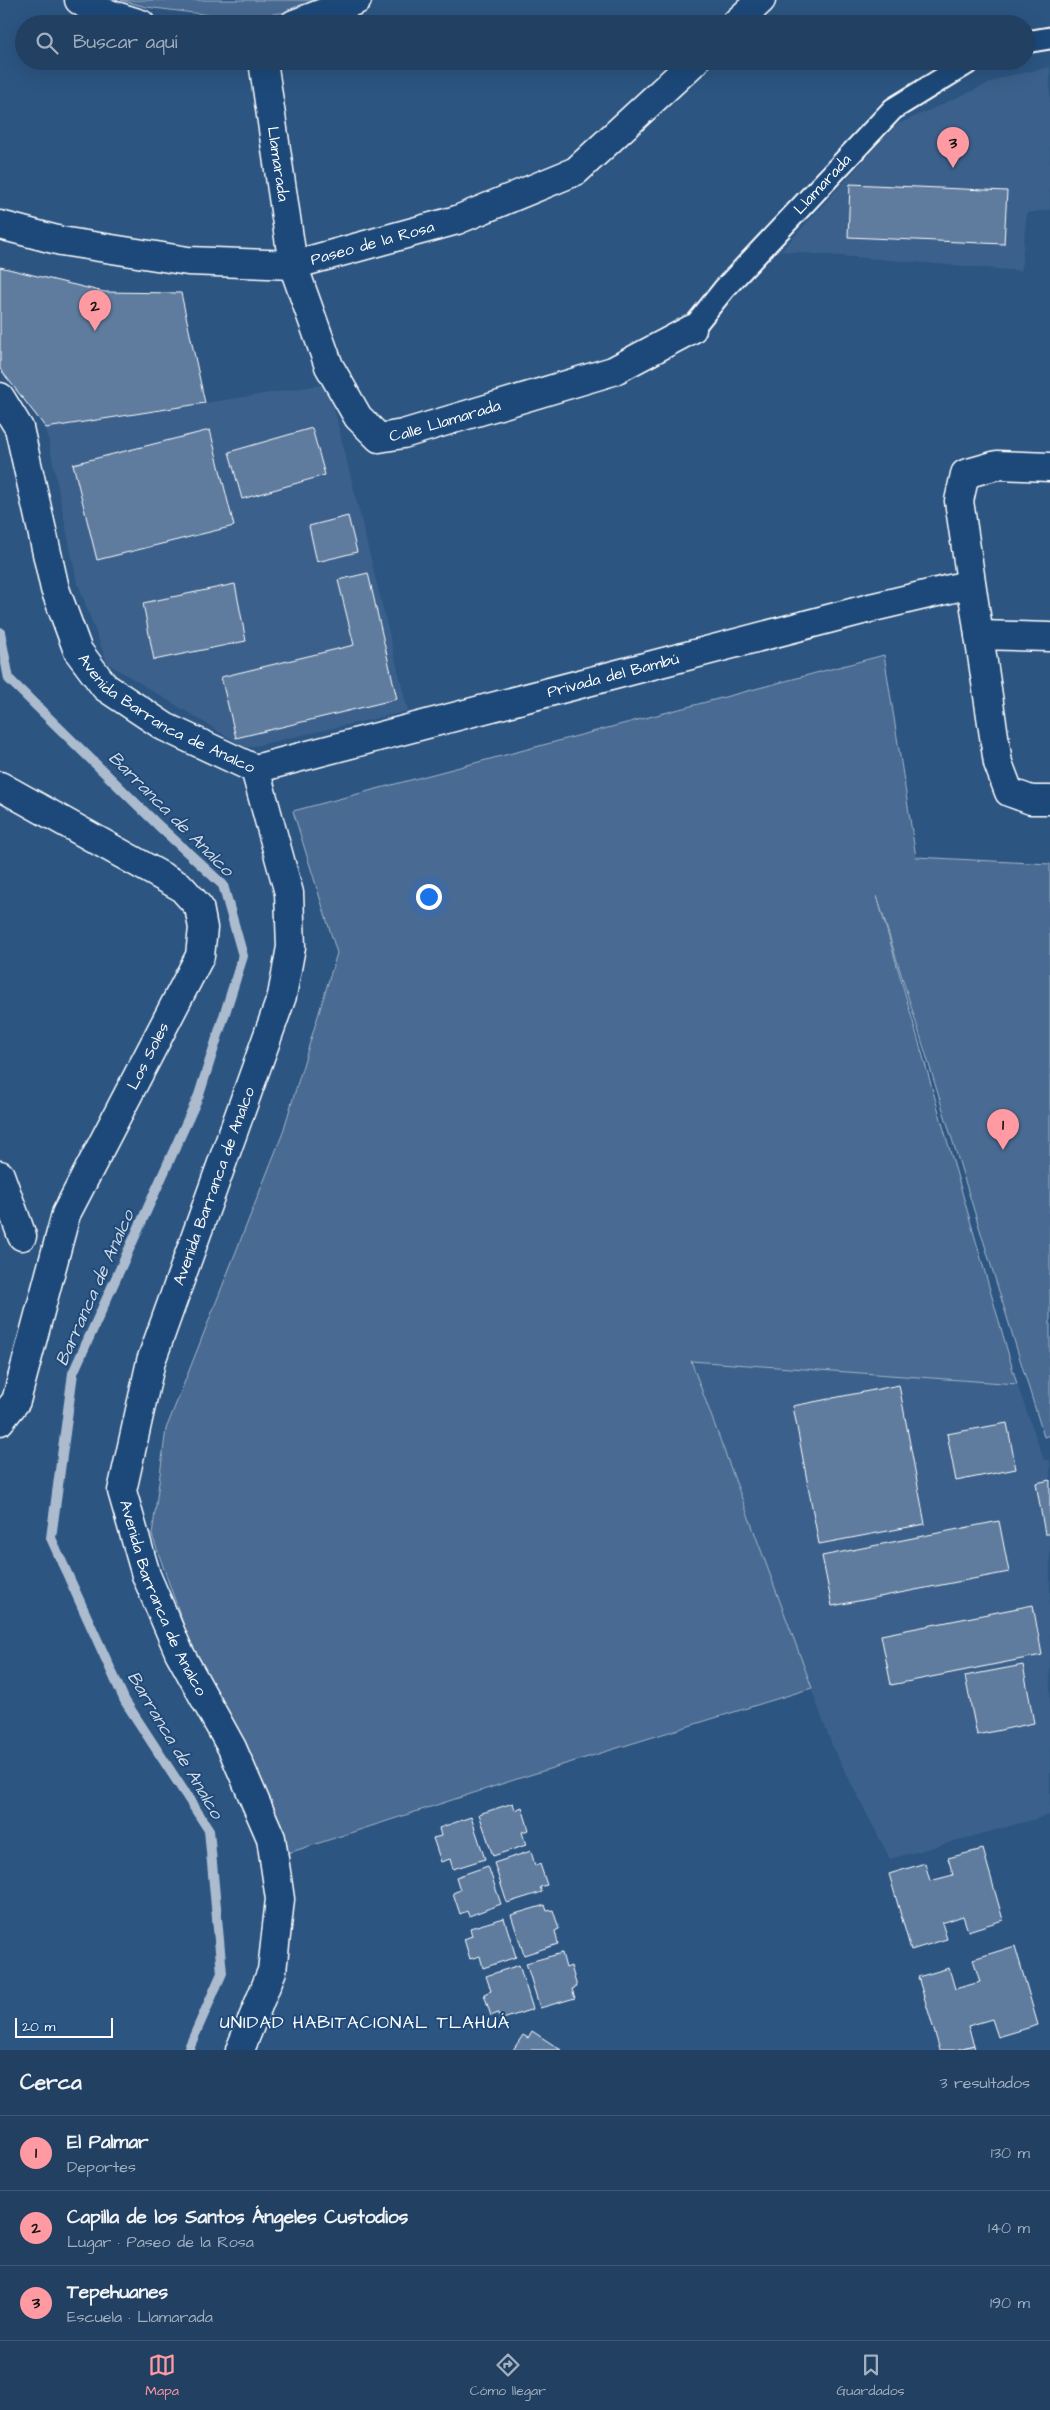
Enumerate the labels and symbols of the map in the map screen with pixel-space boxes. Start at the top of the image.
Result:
street label: Llamarada [262,125,295,203]
pin: 3 [937,127,969,168]
street label: Llamarada [789,149,856,219]
street label: Paseo de la Rosa [308,216,437,271]
pin: 2 [79,290,111,331]
street label: Calle Llamarada [388,394,503,447]
street label: Privada del Bambú [545,648,681,703]
street label: Avenida Barranca de Analco [73,649,259,779]
water label: Barranca de Analco [103,746,241,884]
your location [416,884,442,910]
street label: Los Soles [122,1018,174,1094]
street label: Avenida Barranca de Analco [168,1084,260,1288]
pin: 1 [987,1109,1019,1150]
water label: Barranca de Analco [49,1204,141,1370]
street label: Avenida Barranca de Analco [114,1497,212,1700]
water label: Barranca de Analco [121,1667,230,1825]
district label: UNIDAD HABITACIONAL TLAHUÁ [220,2010,510,2035]
scale bar [15,2015,112,2038]

